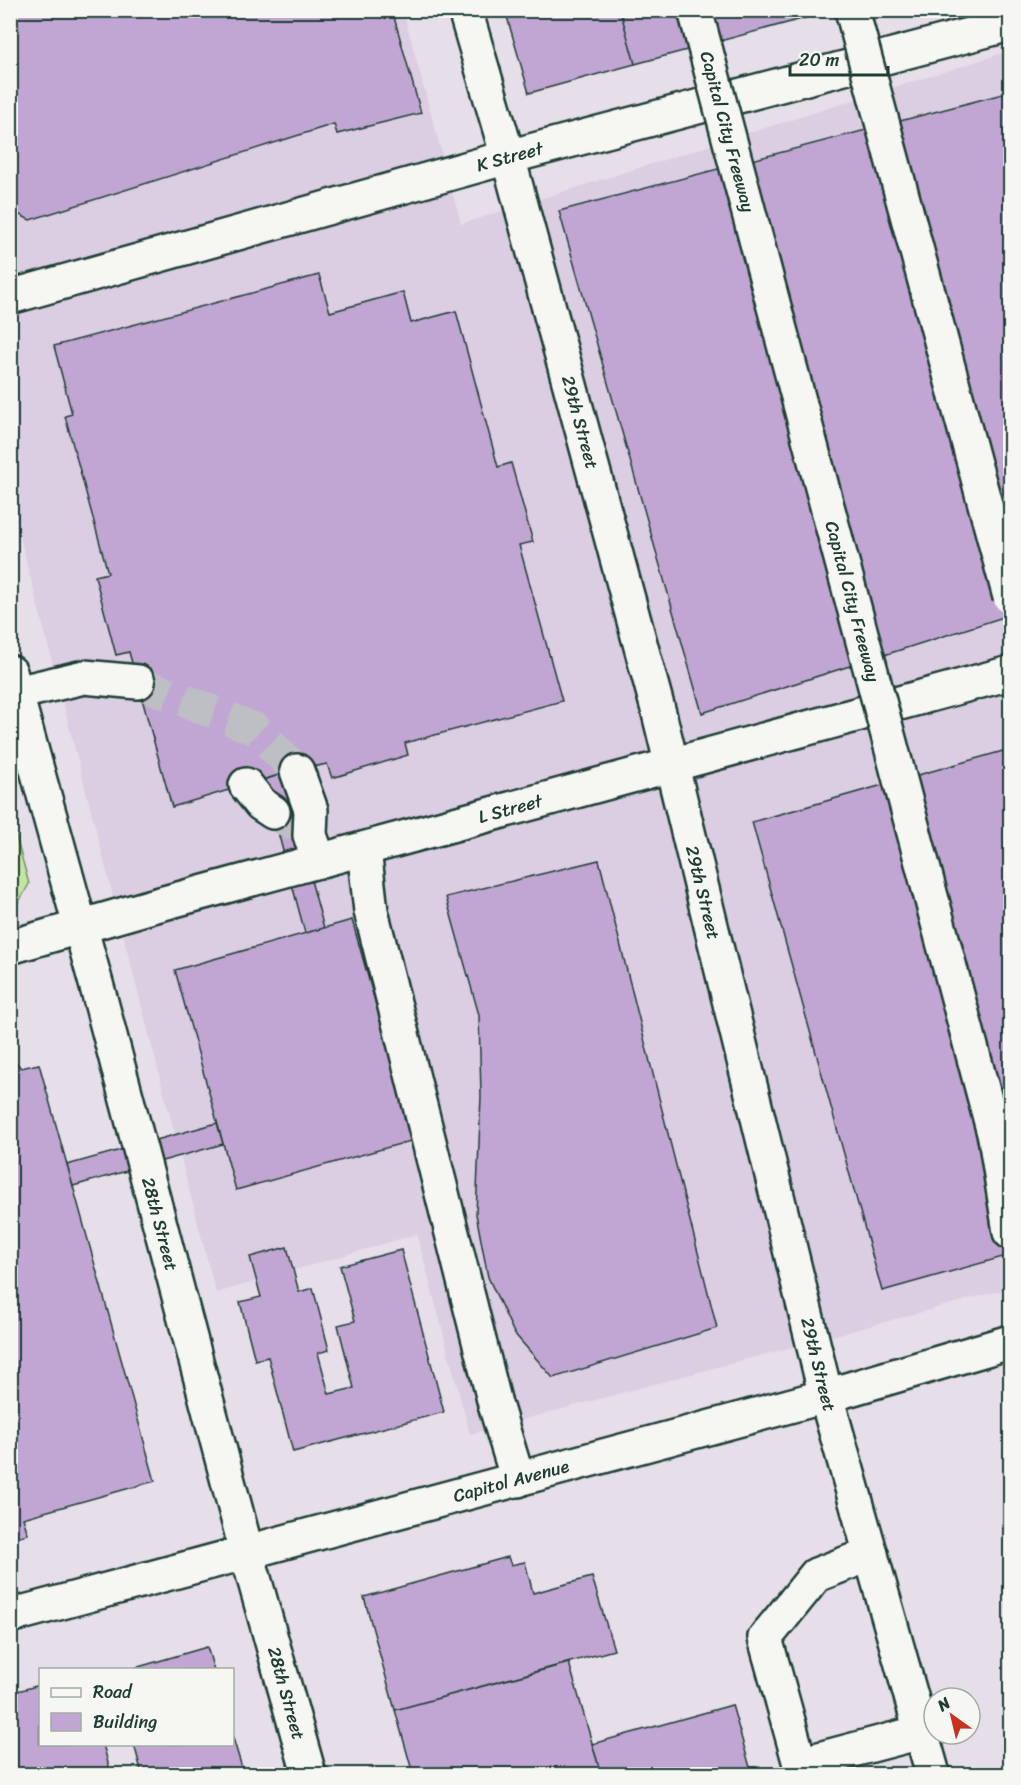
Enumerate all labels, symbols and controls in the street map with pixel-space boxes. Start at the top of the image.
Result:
scale bar [790,39,888,77]
text: 20 m [799,44,839,76]
street label: Capital City Freeway [691,48,764,217]
street label: K Street [473,132,547,181]
street label: 29th Street [552,372,608,473]
street label: Capital City Freeway [816,517,889,686]
street label: L Street [475,785,547,833]
street label: 29th Street [676,842,730,943]
street label: 28th Street [132,1174,188,1274]
street label: 29th Street [791,1314,846,1415]
street label: Capitol Avenue [450,1450,573,1512]
street label: 28th Street [258,1643,315,1744]
legend [39,1668,234,1746]
text: Road [93,1676,133,1708]
north arrow [922,1686,982,1746]
text: N [930,1688,957,1720]
text: Building [93,1706,157,1738]

